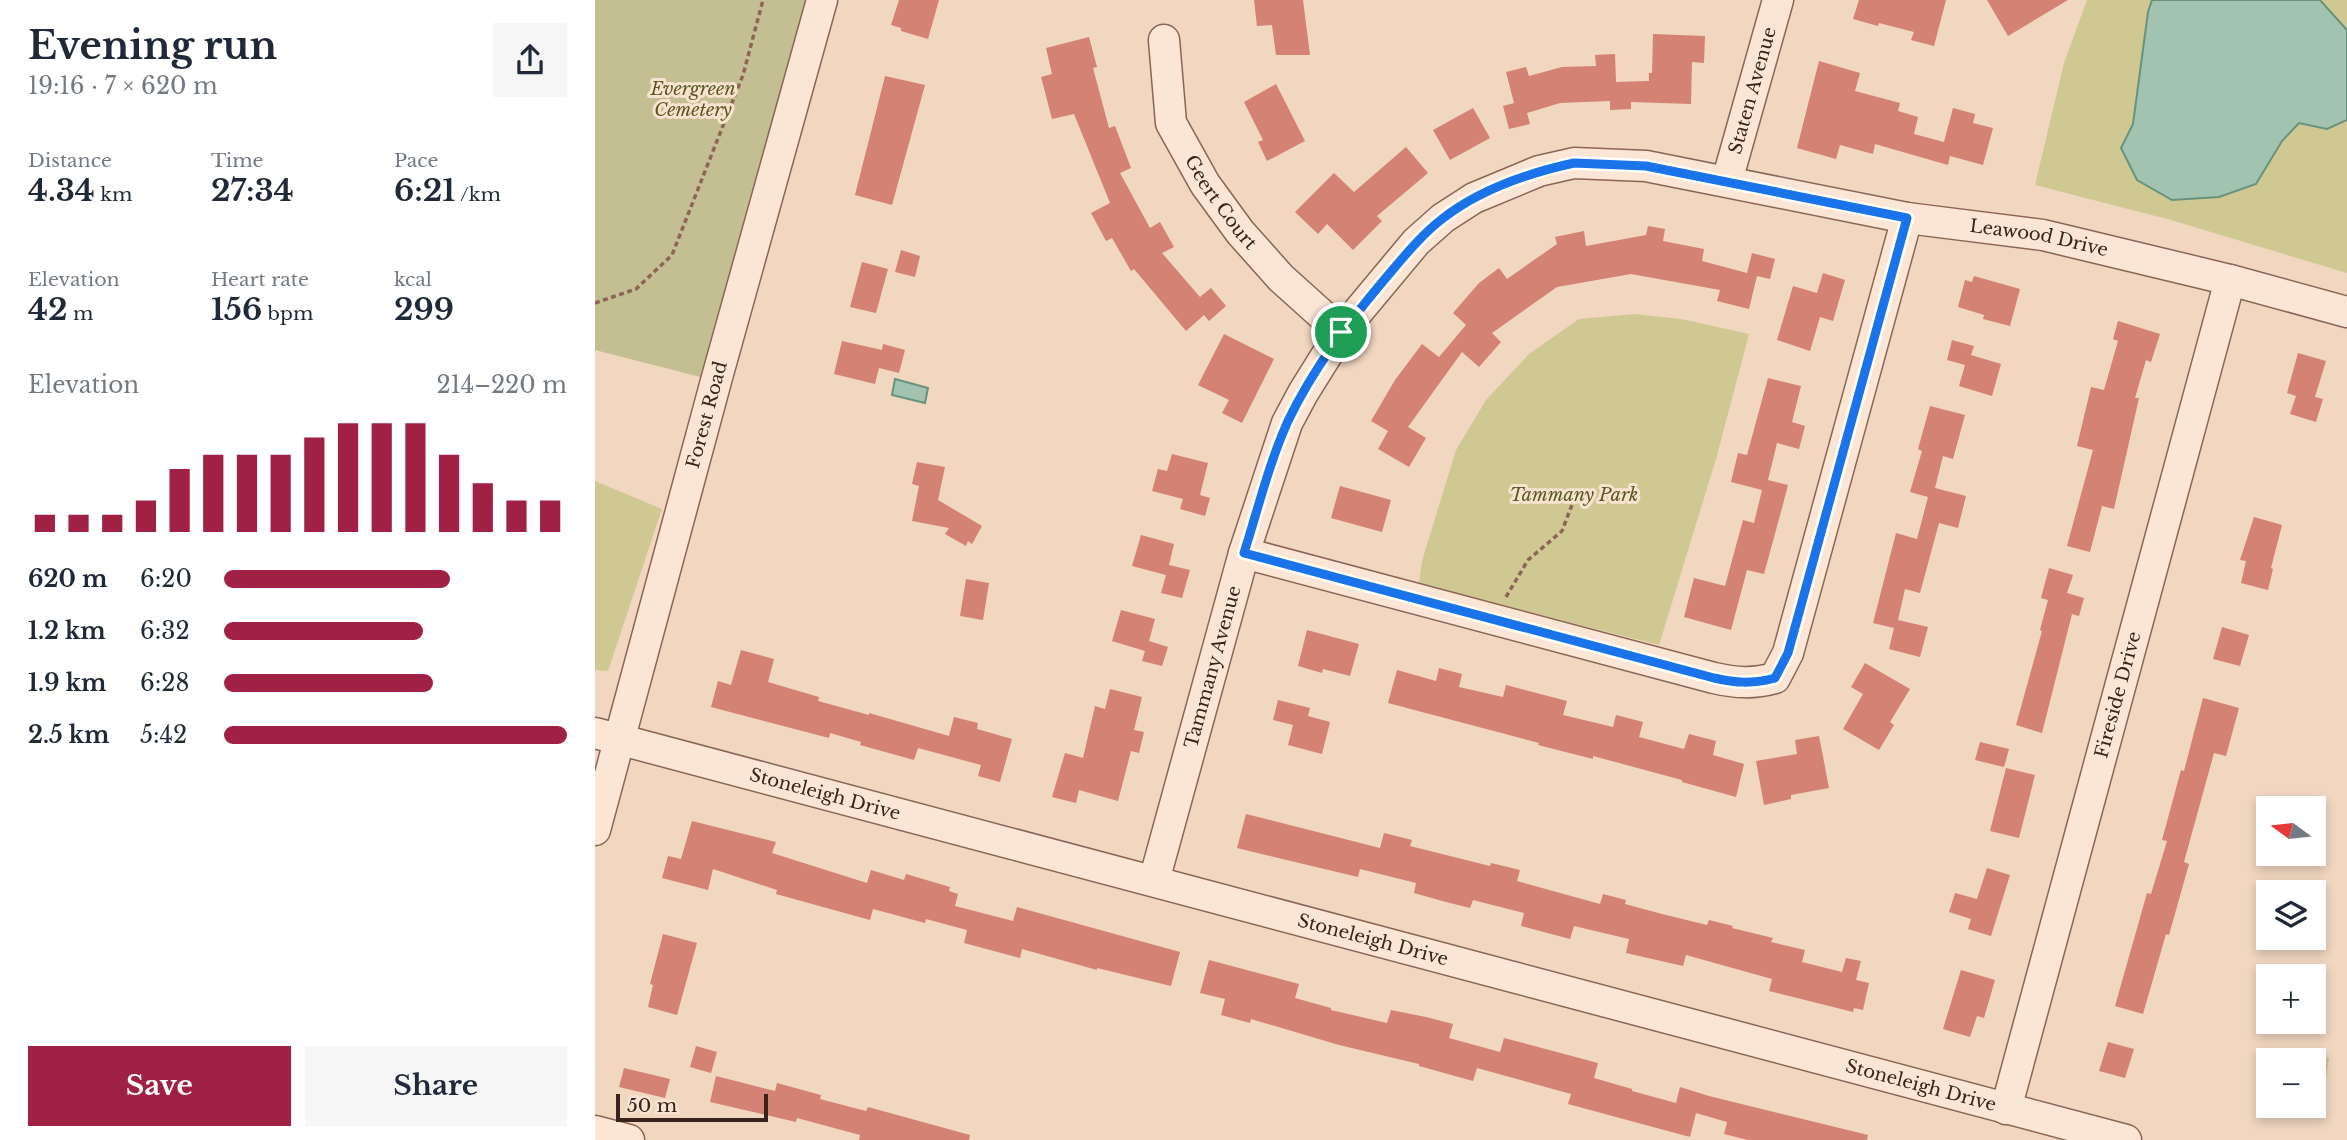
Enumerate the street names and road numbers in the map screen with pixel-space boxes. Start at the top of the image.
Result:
street label: Staten Avenue [1724,25,1781,157]
street label: Geert Court [1180,151,1261,254]
street label: Leawood Drive [1968,215,2110,261]
street label: Forest Road [682,359,732,471]
street label: Tammany Avenue [1180,583,1245,750]
street label: Fireside Drive [2090,629,2146,761]
street label: Stoneleigh Drive [747,764,903,825]
street label: Stoneleigh Drive [1295,909,1451,970]
street label: Stoneleigh Drive [1843,1055,1999,1116]

